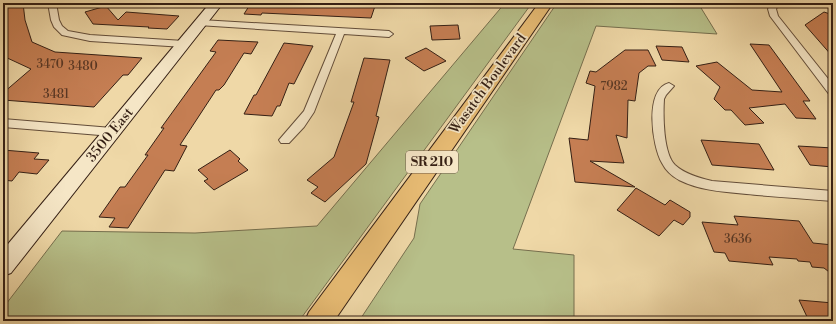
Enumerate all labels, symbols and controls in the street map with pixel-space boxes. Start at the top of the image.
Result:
street label: Wasatch Boulevard [445,30,531,139]
house number: 3470 [36,57,64,72]
house number: 3480 [68,59,98,74]
house number: 7982 [600,79,628,94]
house number: 3481 [43,87,70,102]
street label: 3500 East [83,104,137,166]
road number: SR 210 [406,151,458,173]
house number: 3636 [724,232,752,247]

